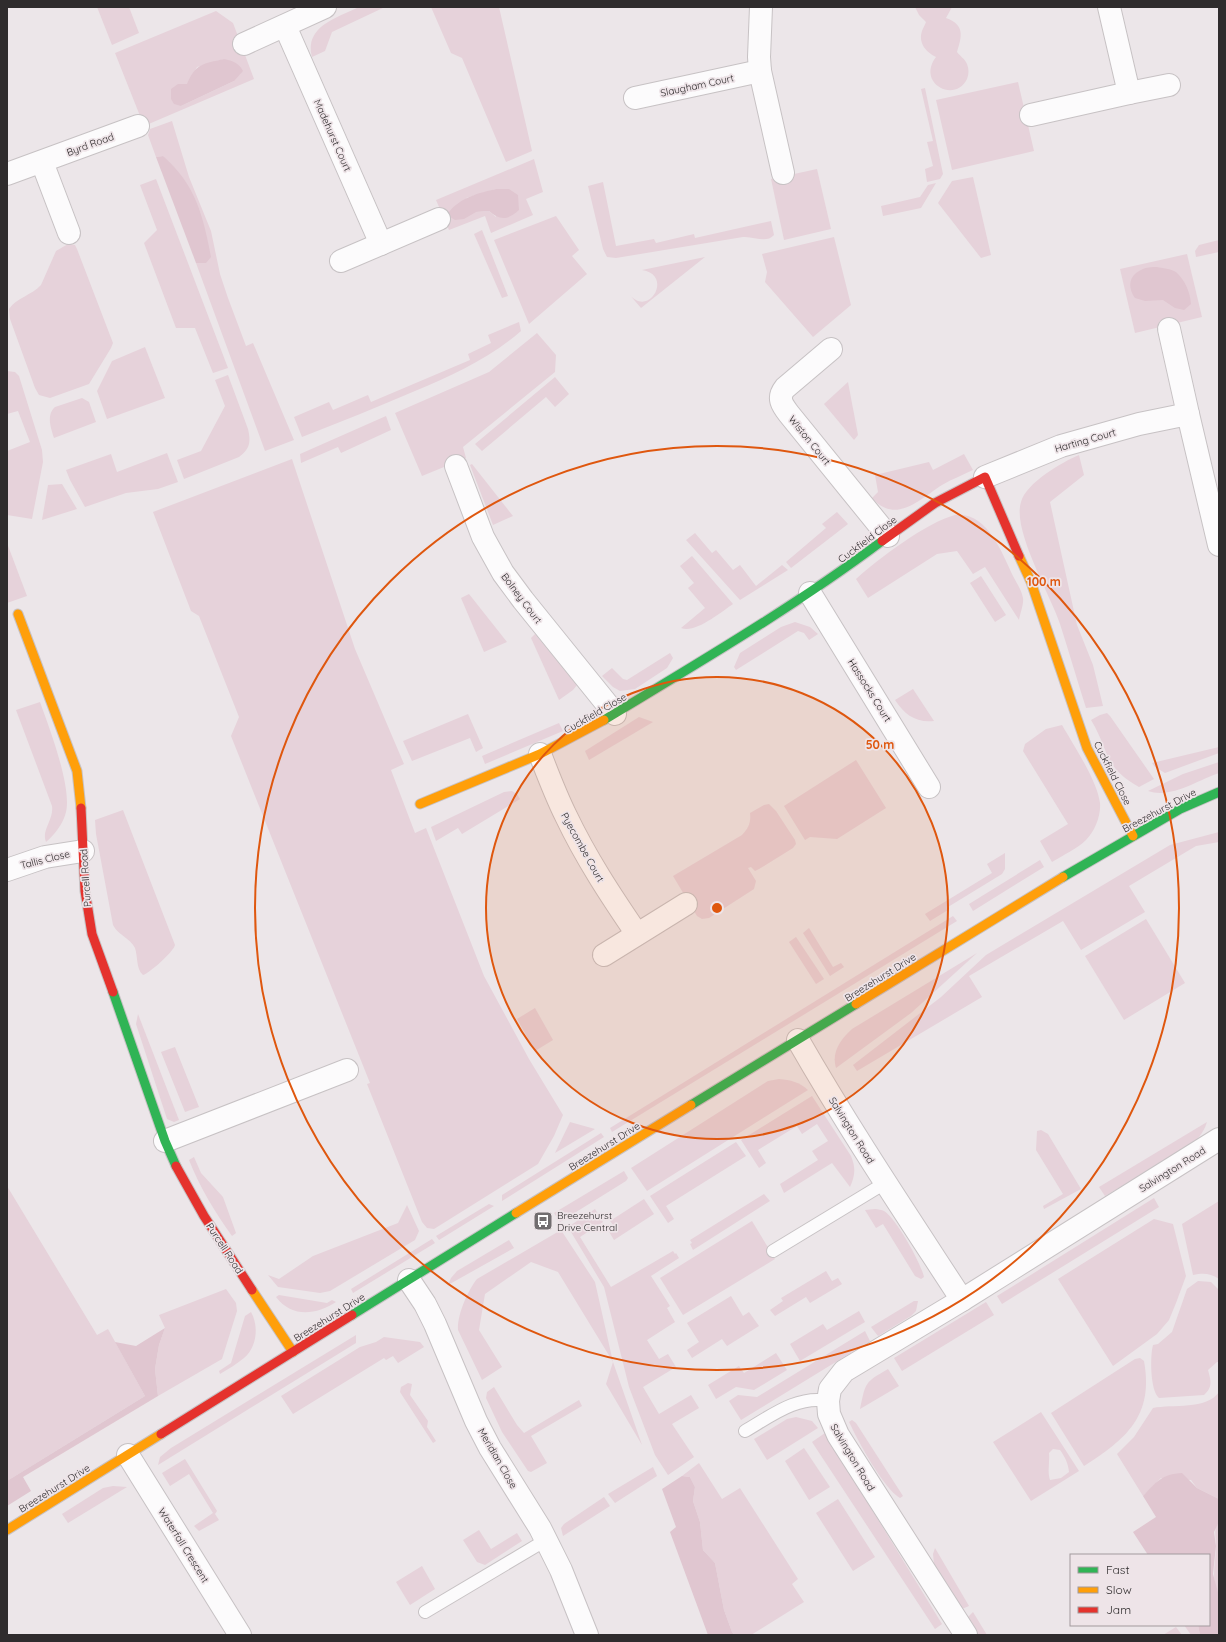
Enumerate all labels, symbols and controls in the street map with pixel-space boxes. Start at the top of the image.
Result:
street label: Slaugham Court [659,71,736,100]
street label: Madehurst Court [311,97,355,174]
street label: Byrd Road [65,130,116,159]
street label: Wiston Court [786,413,834,468]
street label: Harting Court [1053,425,1118,455]
street label: Cuckfield Close [835,513,900,566]
street label: Bolney Court [498,570,545,627]
text: 100 m [1027,574,1061,589]
street label: Hassocks Court [845,656,895,725]
street label: Cuckfield Close [562,690,629,737]
text: 50 m [866,737,894,752]
street label: Cuckfield Close [1091,739,1134,808]
street label: Breezehurst Drive [1120,785,1199,835]
street label: Pyecombe Court [558,810,607,885]
street label: Tallis Close [19,847,71,872]
street label: Purcell Road [77,848,94,907]
centre of rings [710,901,724,915]
street label: Breezehurst Drive [842,950,919,1005]
street label: Salvington Road [826,1095,877,1166]
street label: Breezehurst Drive [566,1119,643,1174]
street label: Salvington Road [1137,1144,1208,1195]
place label: Breezehurst Drive Central [557,1209,617,1234]
bus stop icon: Breezehurst Drive Central [532,1210,554,1232]
street label: Purcell Road [203,1220,246,1276]
street label: Breezehurst Drive [291,1290,368,1345]
street label: Salvington Road [827,1421,878,1493]
street label: Meridian Close [475,1426,520,1491]
street label: Breezehurst Drive [16,1461,93,1516]
street label: Waterfall Crescent [155,1505,212,1586]
legend [1070,1554,1210,1626]
text: Fast [1106,1562,1130,1577]
text: Slow [1106,1582,1132,1597]
text: Jam [1106,1602,1131,1617]

